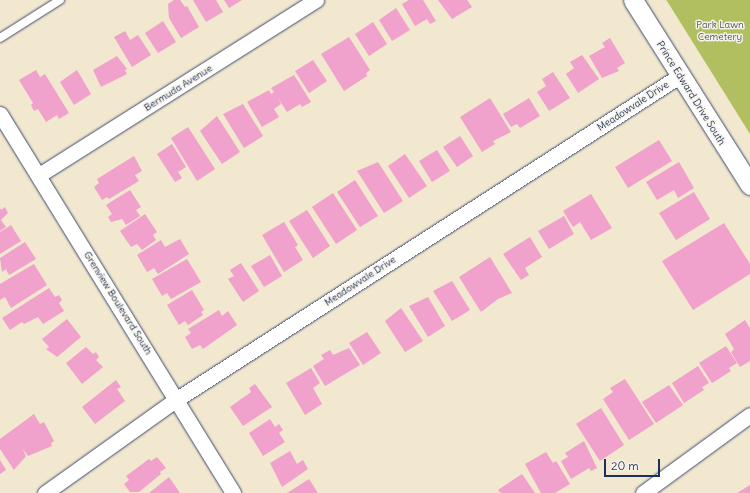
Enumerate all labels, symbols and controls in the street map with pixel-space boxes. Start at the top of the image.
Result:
park label: Park Lawn Cemetery [696,18,744,42]
street label: Prince Edward Drive South [654,39,728,147]
street label: Bermuda Avenue [142,62,214,114]
street label: Meadowvale Drive [595,78,671,134]
street label: Grenview Boulevard South [81,249,155,357]
street label: Meadowvale Drive [322,253,398,309]
scale bar [606,451,662,477]
text: 20 m [611,458,639,473]

